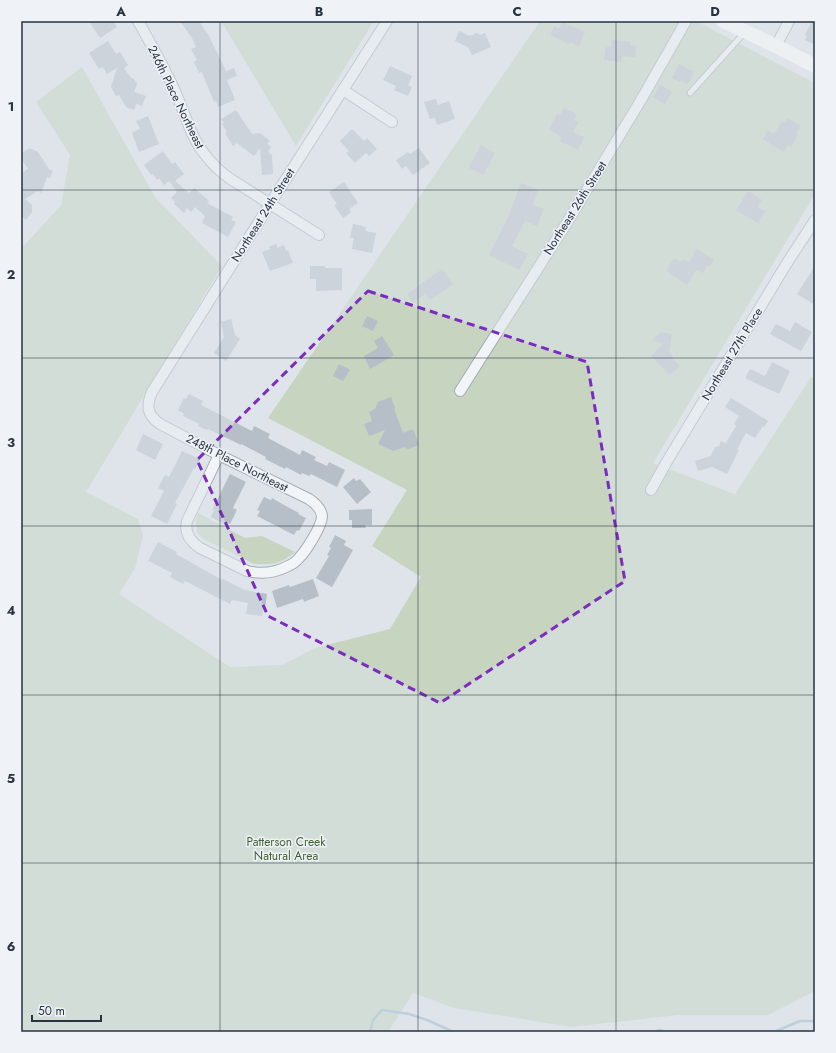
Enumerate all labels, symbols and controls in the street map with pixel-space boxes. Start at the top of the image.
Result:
text: A [115,2,126,21]
text: B [315,2,324,21]
text: C [512,2,522,21]
text: D [710,2,720,21]
street label: 246th Place Northeast [143,42,209,152]
text: 1 [8,97,14,116]
street label: Northeast 26th Street [539,158,611,258]
street label: Northeast 24th Street [227,164,299,265]
text: 2 [7,265,15,284]
street label: Northeast 27th Place [697,304,767,404]
street label: 248th Place Northeast [183,429,291,497]
text: 3 [7,433,15,452]
text: 4 [6,601,16,620]
text: 5 [7,769,15,788]
park label: Patterson Creek Natural Area [246,833,326,865]
text: 6 [7,937,16,956]
scale bar [32,997,101,1023]
text: 50 m [38,1002,65,1020]

